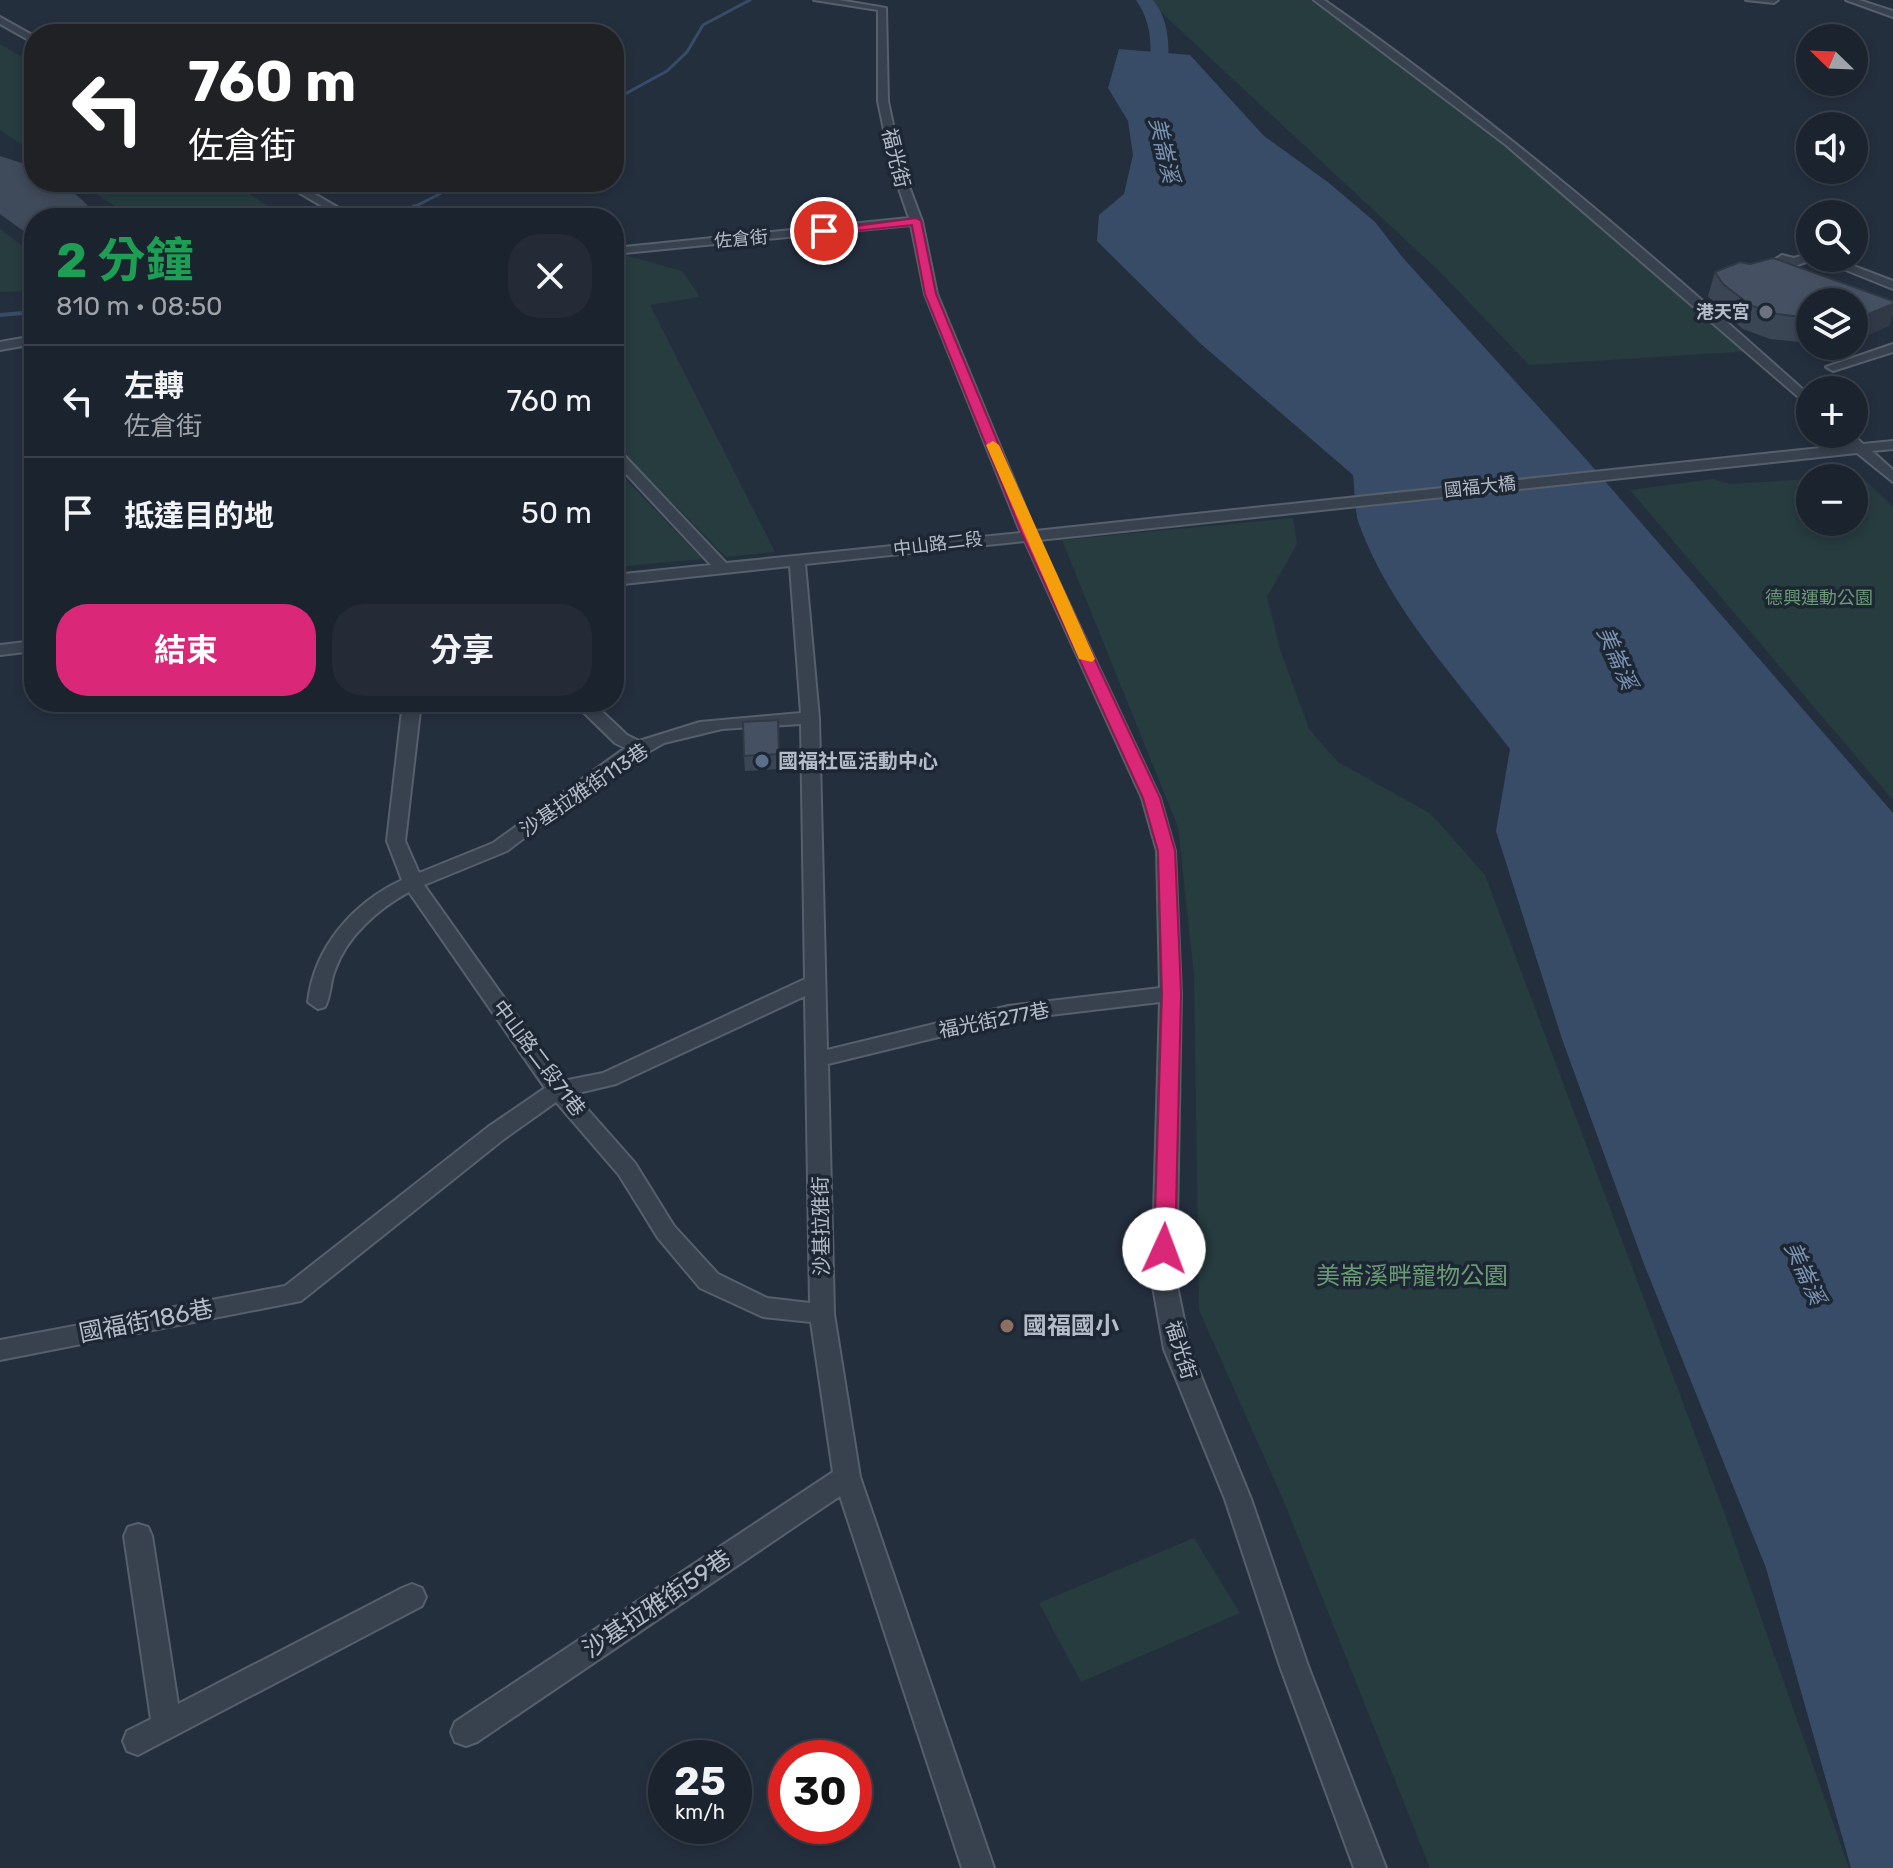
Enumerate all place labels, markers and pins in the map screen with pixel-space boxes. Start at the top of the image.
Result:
pin [790,197,858,265]
place label: 港天宮 [1696,301,1750,323]
marker: 港天宮 [1757,303,1775,321]
place label: 國福社區活動中心 [778,749,938,773]
marker: 國福社區活動中心 [753,752,771,770]
place label: 國福國小 [1023,1312,1119,1340]
marker: 國福國小 [998,1317,1016,1335]

